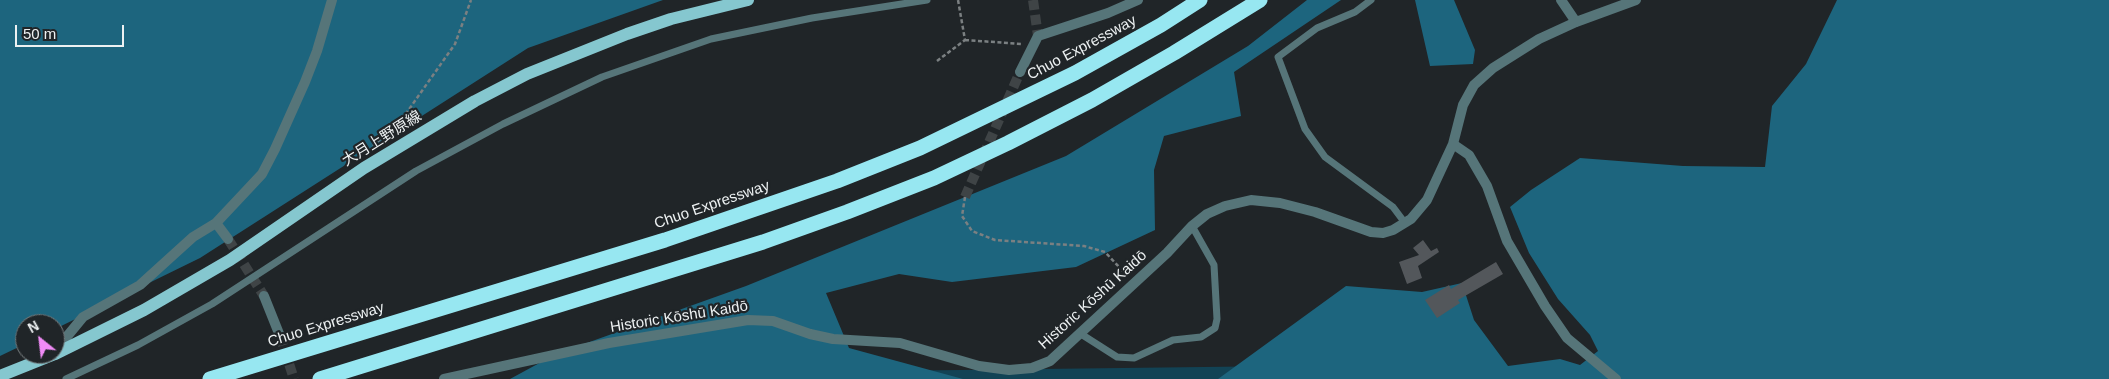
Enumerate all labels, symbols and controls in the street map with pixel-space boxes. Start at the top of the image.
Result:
street label: Chuo Expressway [1024,12,1140,84]
scale bar [18,15,126,47]
text: 50 m [23,25,56,42]
street label: 大月上野原線 [339,108,425,170]
street label: Chuo Expressway [652,177,772,233]
street label: Historic Kōshū Kaidō [1035,247,1151,353]
street label: Historic Kōshū Kaidō [609,297,749,337]
street label: Chuo Expressway [266,299,386,351]
north arrow [15,314,65,364]
text: N [25,317,42,336]

